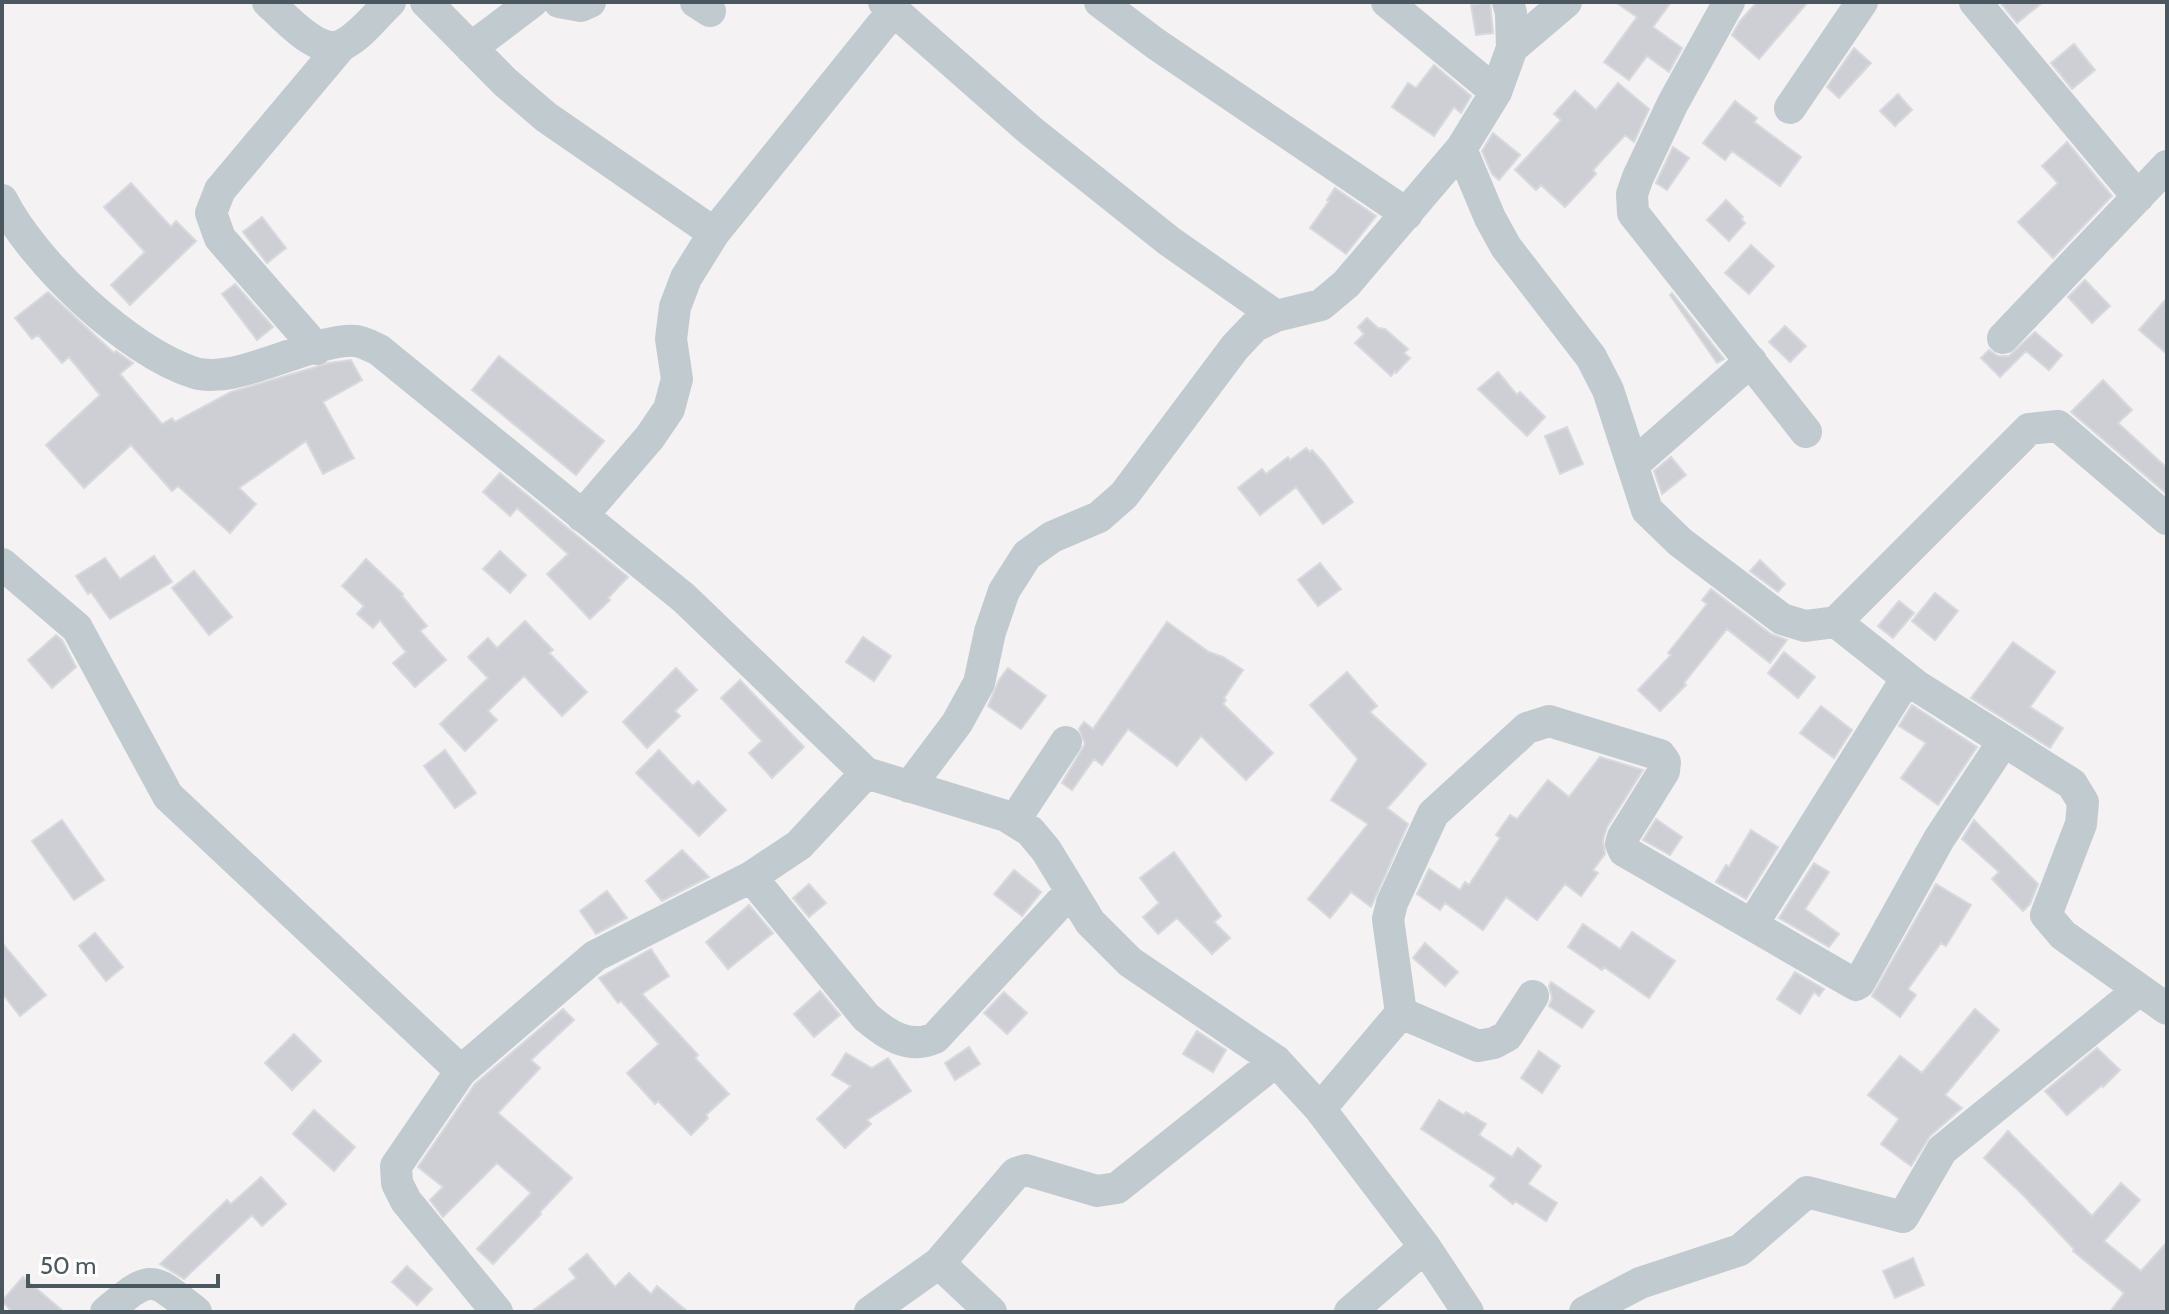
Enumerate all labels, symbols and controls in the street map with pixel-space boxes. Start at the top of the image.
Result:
scale bar [28,1238,218,1288]
text: 50 m [40,1251,96,1280]

